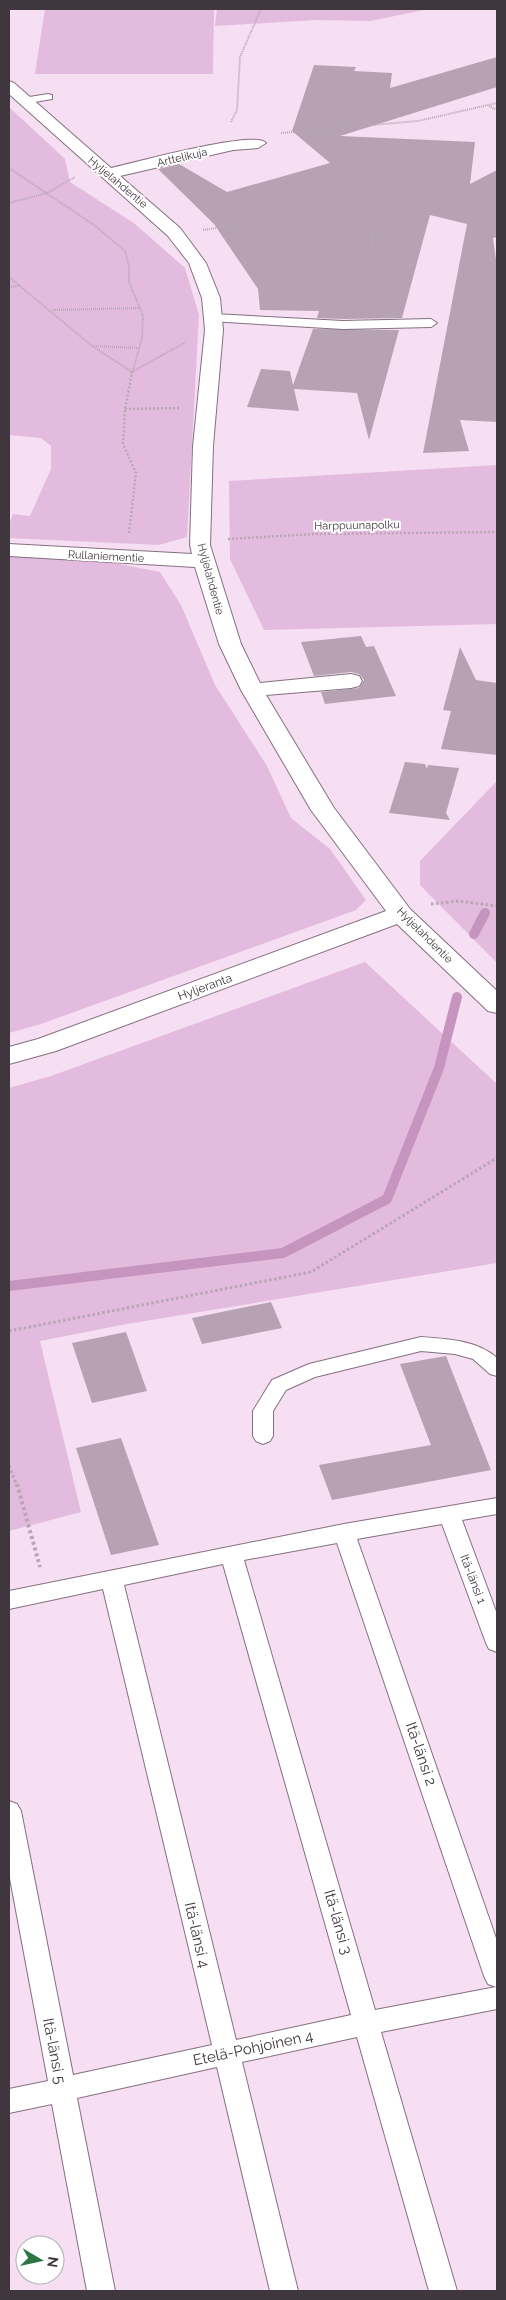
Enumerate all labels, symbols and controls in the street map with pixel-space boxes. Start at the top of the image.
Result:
street label: Arttelikuja [156,145,209,170]
street label: Hyljelahdentie [85,154,150,211]
street label: Harppuunapolku [314,518,400,533]
street label: Hyljelahdentie [195,542,226,617]
street label: Rullaniementie [68,548,145,565]
street label: Hyljelahdentie [394,905,456,966]
street label: Hyljeranta [176,971,234,1003]
street label: Itä-länsi 1 [457,1552,489,1606]
street label: Itä-länsi 2 [402,1720,440,1788]
street label: Itä-länsi 3 [320,1888,356,1956]
street label: Itä-länsi 4 [181,1900,213,1970]
street label: Itä-länsi 5 [39,2017,69,2085]
street label: Etelä-Pohjoinen 4 [191,2027,315,2069]
north arrow [15,2235,65,2285]
text: N [44,2256,62,2269]

